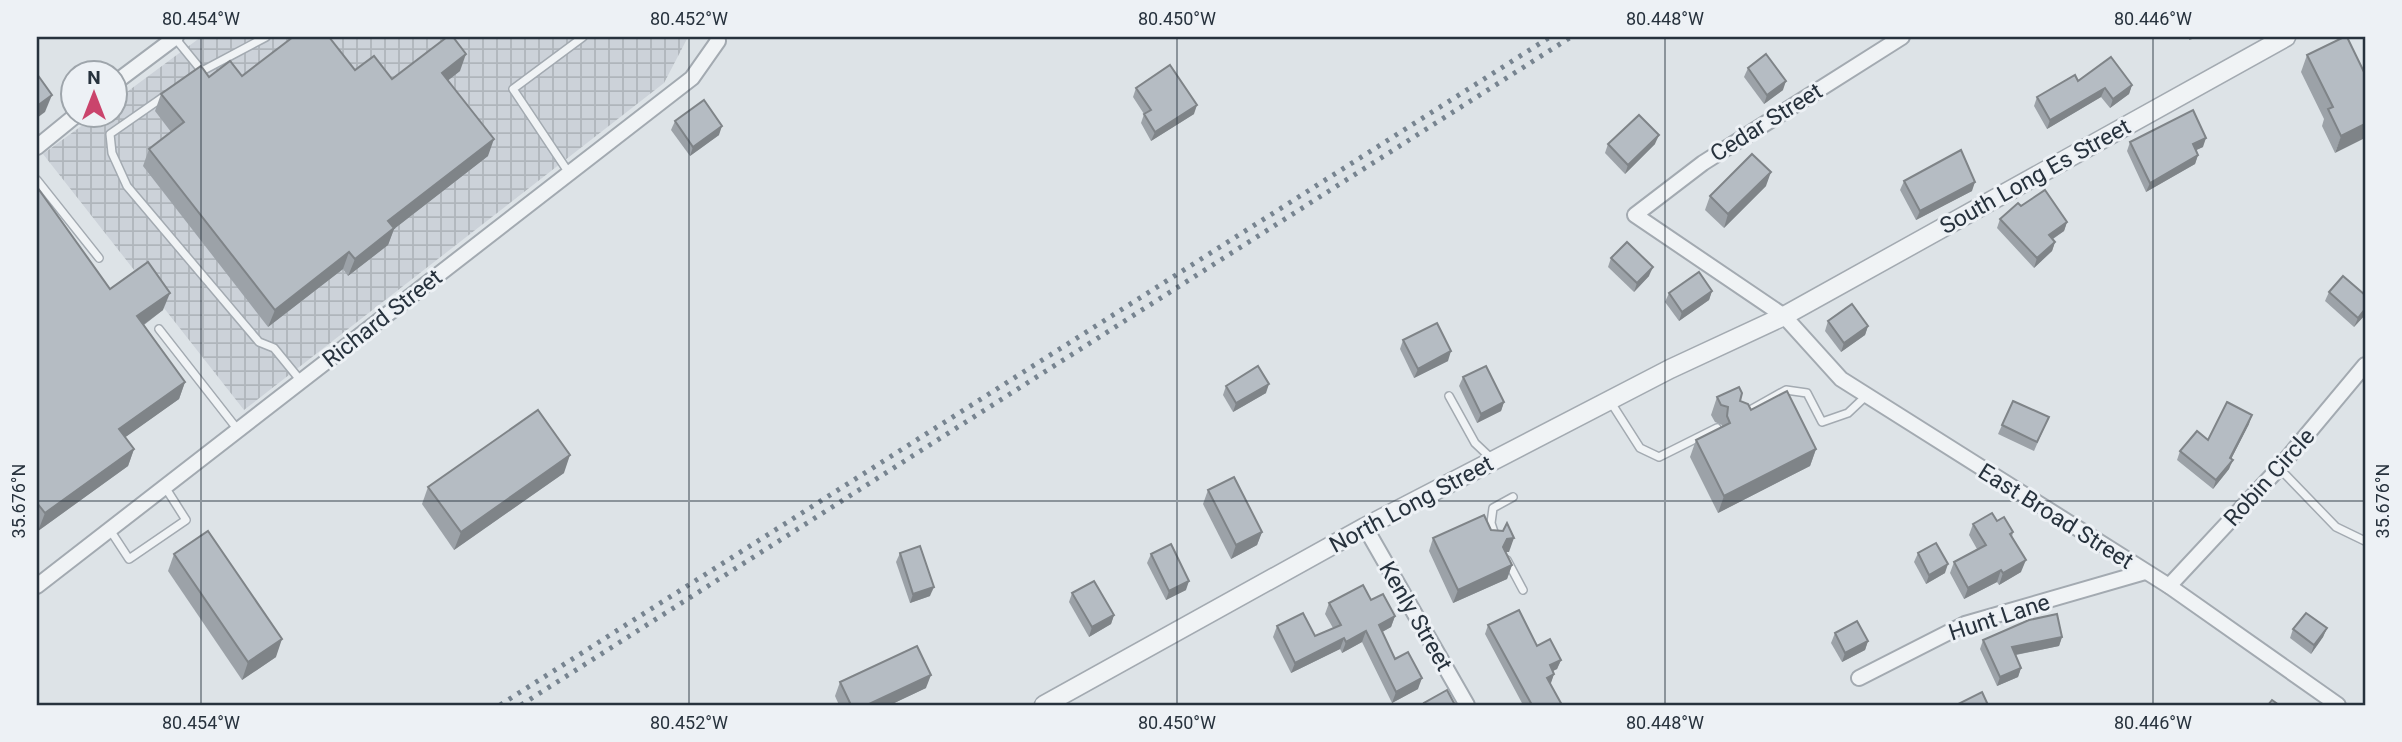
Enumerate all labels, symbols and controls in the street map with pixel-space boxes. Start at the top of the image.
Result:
text: 80.454°W [162,8,240,29]
text: 80.452°W [650,8,728,29]
text: 80.450°W [1138,8,1216,29]
text: 80.448°W [1626,8,1704,29]
text: 80.446°W [2114,8,2192,29]
north arrow [60,60,130,130]
text: N [87,66,101,89]
street label: Cedar Street [1705,77,1827,167]
street label: South Long Es Street [1935,113,2135,240]
street label: Richard Street [317,263,447,373]
street label: Robin Circle [2218,423,2320,532]
street label: North Long Street [1325,450,1498,559]
street label: East Broad Street [1973,458,2138,575]
text: 35.676°N [8,464,29,538]
text: 35.676°N [2372,464,2393,538]
street label: Kenly Street [1373,557,1458,676]
street label: Hunt Lane [1945,588,2053,647]
text: 80.454°W [162,712,240,733]
text: 80.452°W [650,712,728,733]
text: 80.450°W [1138,712,1216,733]
text: 80.448°W [1626,712,1704,733]
text: 80.446°W [2114,712,2192,733]

